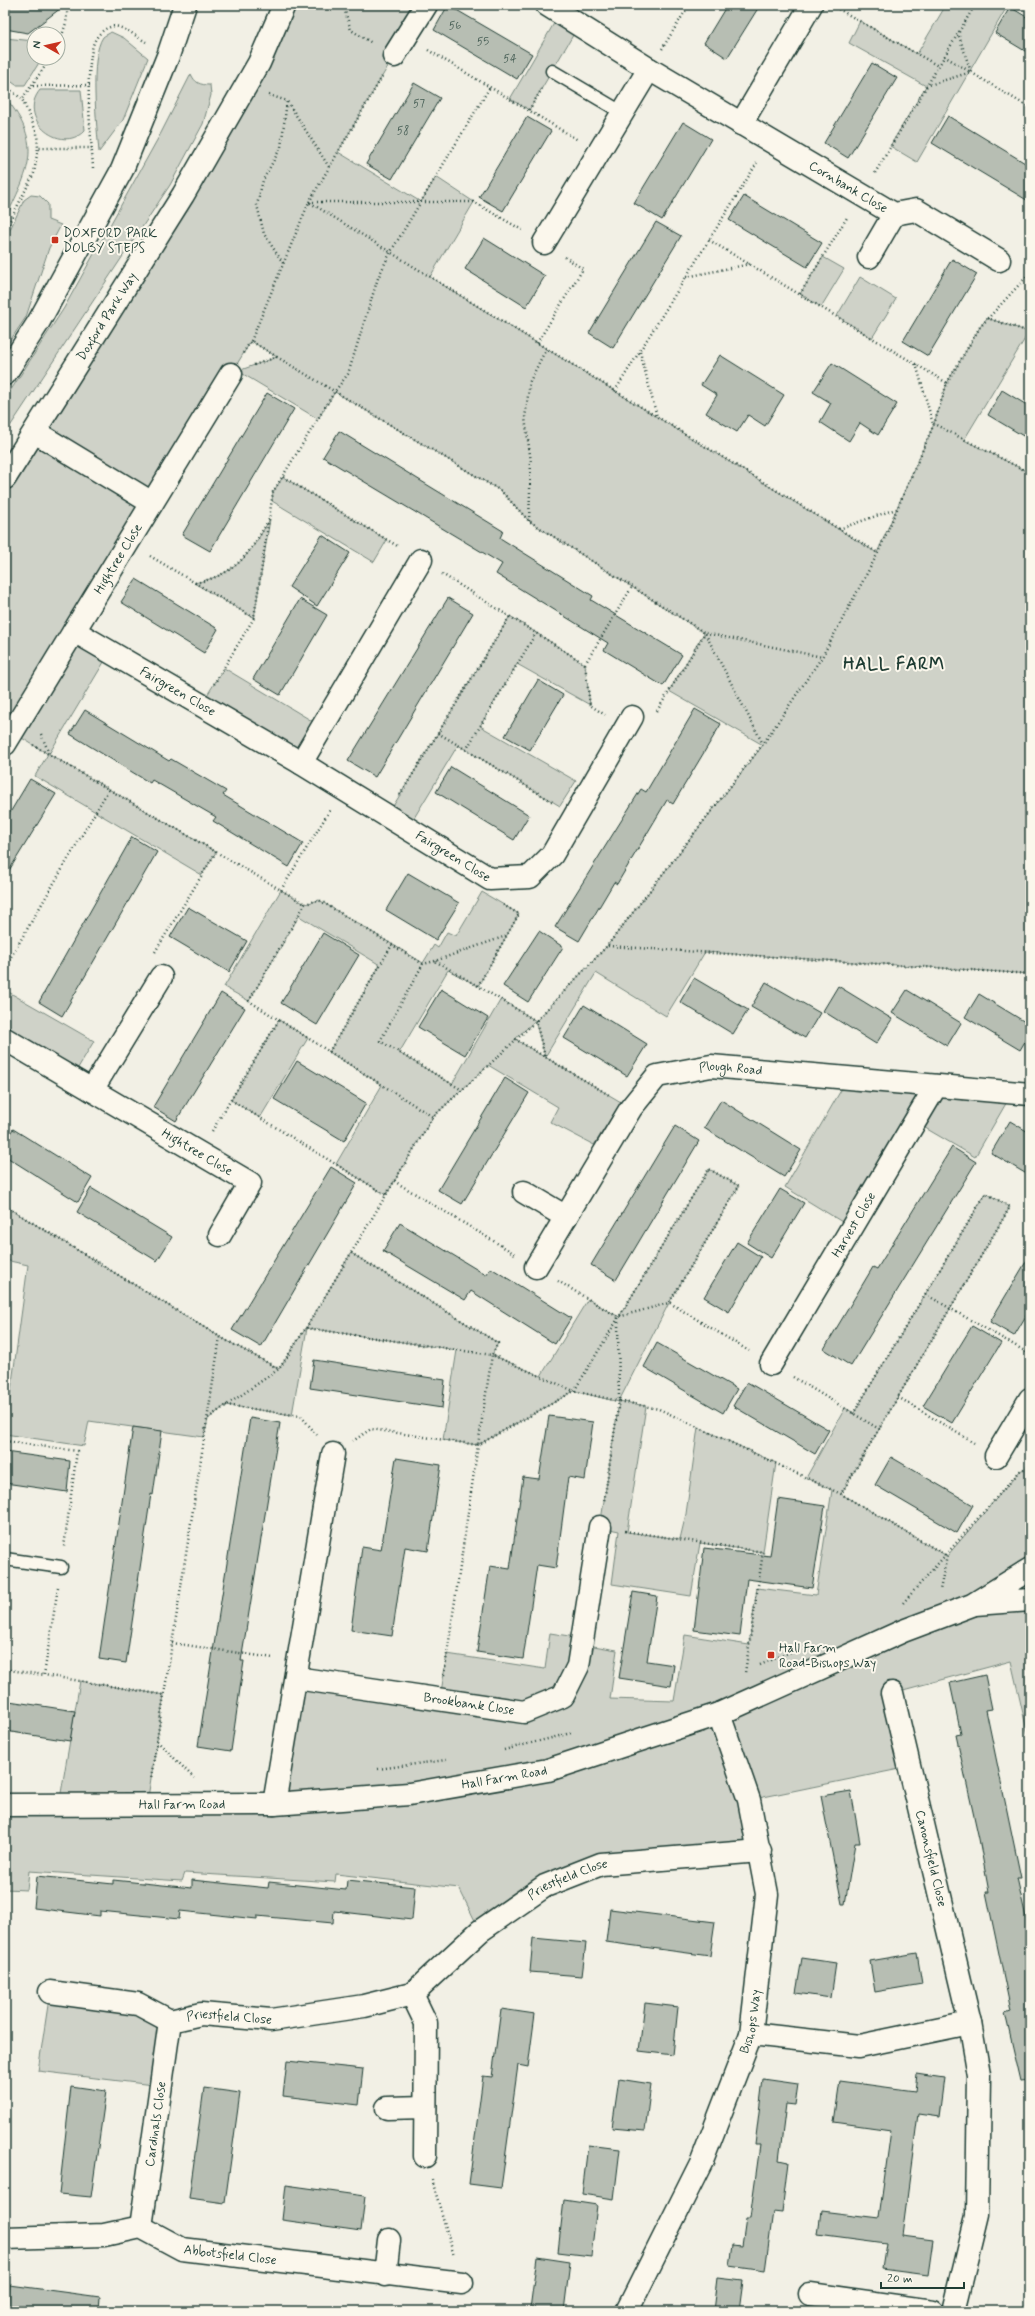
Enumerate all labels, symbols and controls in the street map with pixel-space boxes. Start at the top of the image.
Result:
house number: 56 [449,19,461,33]
north arrow [26,26,66,66]
house number: 55 [477,35,489,49]
text: N [30,40,45,49]
house number: 54 [503,52,517,66]
house number: 57 [413,97,426,111]
house number: 58 [397,124,409,138]
street label: Cornbank Close [806,157,891,217]
place label: DOXFORD PARK DOLBY STEPS [63,225,158,257]
marker: DOXFORD PARK DOLBY STEPS [50,235,60,245]
street label: Doxford Park Way [73,269,141,364]
street label: Hightree Close [90,520,146,597]
district label: HALL FARM [843,653,945,675]
street label: Fairgreen Close [137,663,219,720]
street label: Fairgreen Close [412,827,494,886]
street label: Plough Road [697,1057,763,1079]
street label: Hightree Close [158,1124,236,1180]
street label: Harvest Close [828,1189,880,1261]
place label: Hall Farm Road-Bishops Way [779,1640,876,1672]
marker: Hall Farm Road-Bishops Way [766,1650,776,1660]
street label: Brookbank Close [422,1689,516,1719]
street label: Hall Farm Road [460,1762,548,1793]
street label: Hall Farm Road [139,1796,225,1813]
street label: Canonsfield Close [911,1808,951,1909]
street label: Priestfield Close [524,1855,608,1904]
street label: Bishops Way [736,1988,765,2056]
street label: Priestfield Close [185,2005,273,2029]
street label: Cardinals Close [141,2080,170,2168]
street label: Abbotsfield Close [183,2241,278,2269]
scale bar [881,2264,964,2290]
text: 20 m [887,2271,913,2287]

